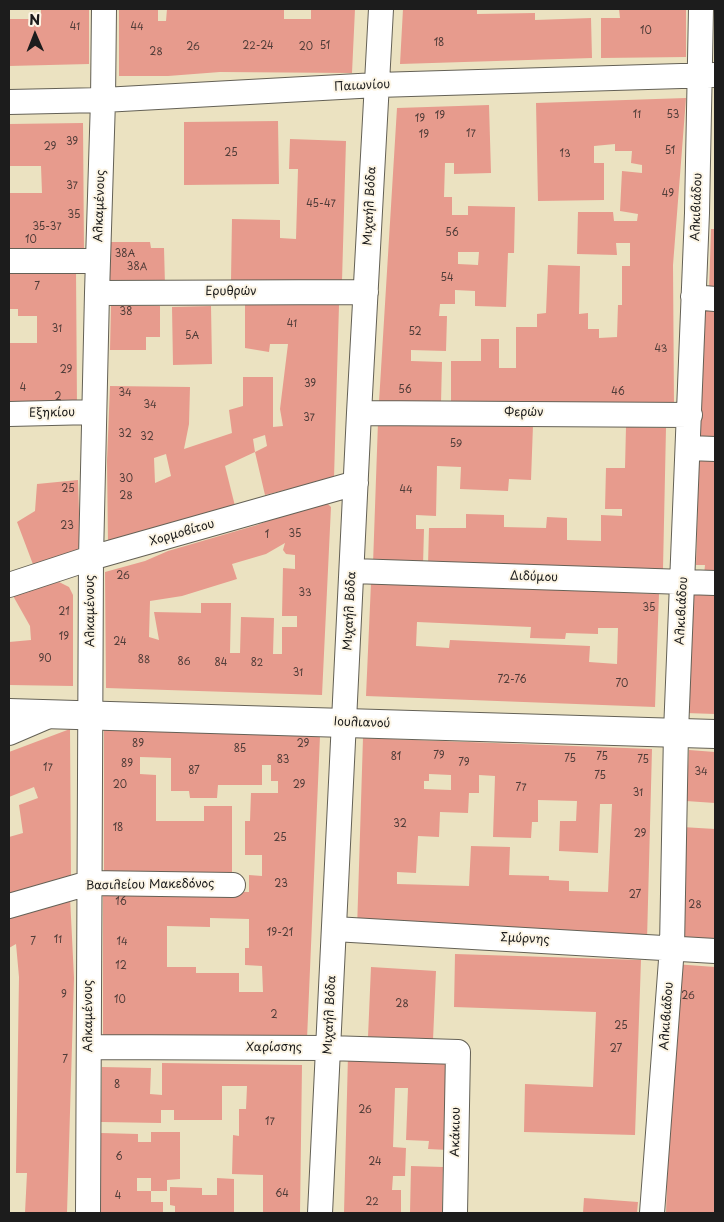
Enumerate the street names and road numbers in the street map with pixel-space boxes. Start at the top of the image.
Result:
street label: Παιωνίου [333,77,391,95]
street label: Μιχαήλ Βόδα [361,166,379,246]
street label: Αλκαμένους [92,170,108,242]
street label: Αλκιβιάδου [689,173,705,241]
street label: Ερυθρών [205,285,257,299]
street label: Εξηκίου [29,405,75,421]
street label: Φερών [504,406,544,420]
street label: Χορμοβίτου [148,517,216,549]
street label: Διδύμου [510,569,558,585]
street label: Μιχαήλ Βόδα [341,571,359,651]
street label: Αλκαμένους [84,575,98,647]
street label: Αλκιβιάδου [673,576,691,646]
street label: Ιουλιανού [333,715,391,731]
street label: Βασιλείου Μακεδόνος [86,877,214,893]
street label: Σμύρνης [500,931,550,947]
street label: Μιχαήλ Βόδα [321,975,339,1055]
street label: Αλκαμένους [82,980,96,1052]
street label: Αλκιβιάδου [657,981,677,1051]
street label: Χαρίσσης [246,1041,302,1055]
street label: Ακάκιου [448,1107,464,1157]

